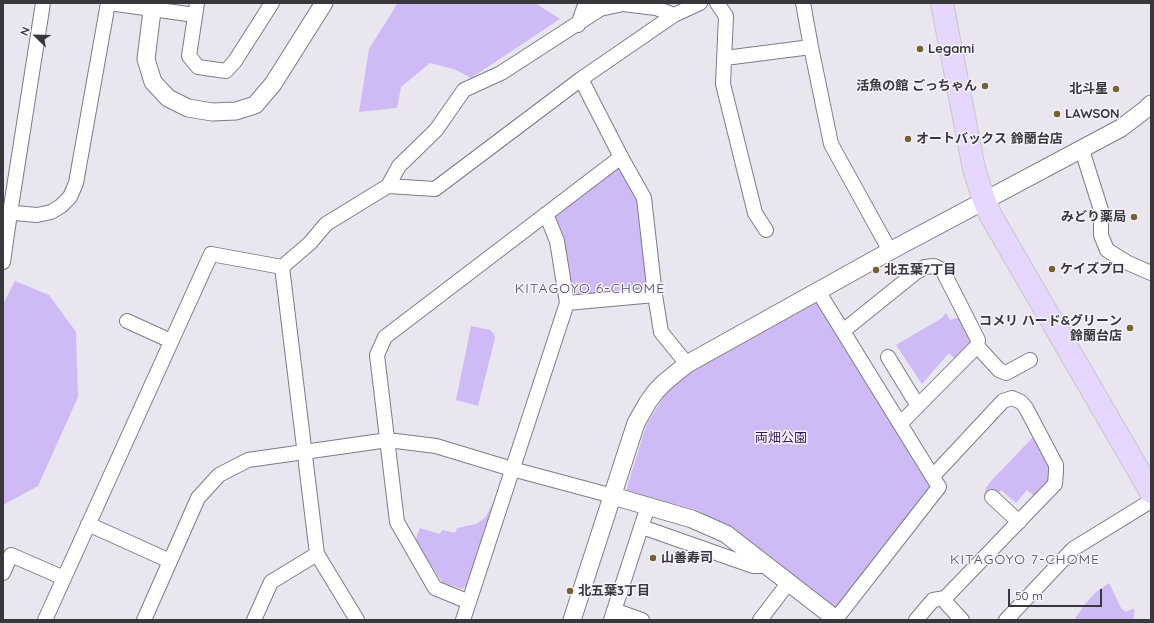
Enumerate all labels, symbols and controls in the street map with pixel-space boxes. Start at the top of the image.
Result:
north arrow [16,16,56,56]
text: N [17,25,33,38]
place label: Legami [928,41,974,57]
marker: Legami [915,44,925,54]
place label: 活魚の館 ごっちゃん [856,78,977,94]
marker: 活魚の館 ごっちゃん [980,81,990,91]
place label: 北斗星 [1069,81,1108,97]
marker: 北斗星 [1111,84,1121,94]
place label: LAWSON [1065,106,1120,122]
marker: LAWSON [1052,109,1062,119]
place label: オートバックス 鈴蘭台店 [916,131,1063,147]
marker: オートバックス 鈴蘭台店 [903,134,913,144]
place label: みどり薬局 [1061,209,1126,225]
marker: みどり薬局 [1129,212,1139,222]
place label: ケイズプロ [1060,261,1125,277]
place label: 北五葉7丁目 [884,262,956,278]
marker: ケイズプロ [1047,264,1057,274]
marker: 北五葉7丁目 [871,265,881,275]
district label: KITAGOYO 6-CHOME [515,281,665,297]
place label: コメリ ハード&グリーン 鈴蘭台店 [979,313,1122,344]
marker: コメリ ハード&グリーン 鈴蘭台店 [1125,323,1135,333]
park label: 両畑公園 [755,430,807,446]
place label: 山善寿司 [661,550,713,566]
district label: KITAGOYO 7-CHOME [950,552,1100,568]
marker: 山善寿司 [648,553,658,563]
scale bar [1010,581,1104,607]
place label: 北五葉3丁目 [578,583,650,599]
marker: 北五葉3丁目 [565,586,575,596]
text: 50 m [1015,588,1043,603]

